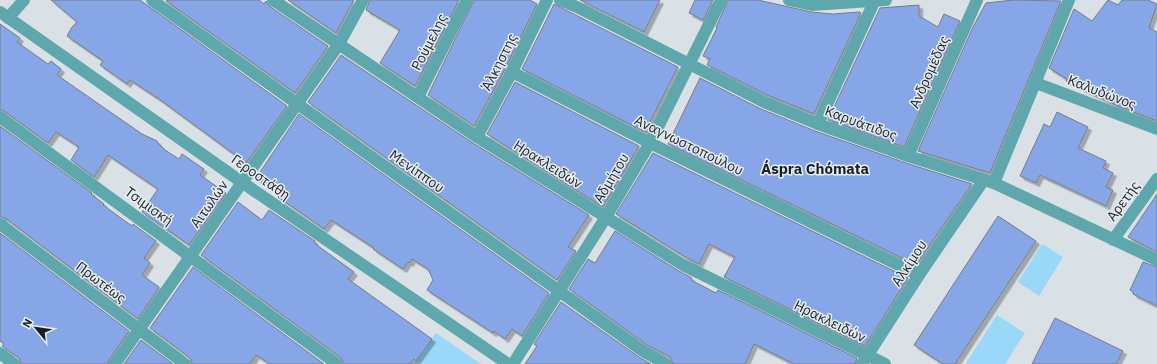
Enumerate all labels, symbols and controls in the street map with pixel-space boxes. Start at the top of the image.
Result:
street label: Ρούμελης [407,10,451,73]
street label: Άλκηστης [477,30,521,94]
street label: Ανδρομέδας [905,33,953,111]
street label: Καλυδώνος [1065,71,1139,113]
street label: Καρυάτιδος [822,102,900,144]
street label: Αναγνωστοπούλου [632,111,746,179]
street label: Ηρακλειδών [510,136,586,192]
street label: Μενίππου [386,145,448,197]
street label: Γεροστάθη [228,150,294,204]
street label: Αδμήτου [589,150,633,206]
district label: Áspra Chómata [761,159,870,178]
street label: Αιτωλών [186,177,232,231]
street label: Αρετής [1102,177,1144,225]
street label: Τσιμισκή [121,182,177,230]
street label: Αλκίμου [887,236,931,290]
street label: Πρωτέως [72,257,130,307]
street label: Ηρακλειδών [791,296,869,346]
north arrow [16,308,56,348]
text: N [19,316,35,330]

